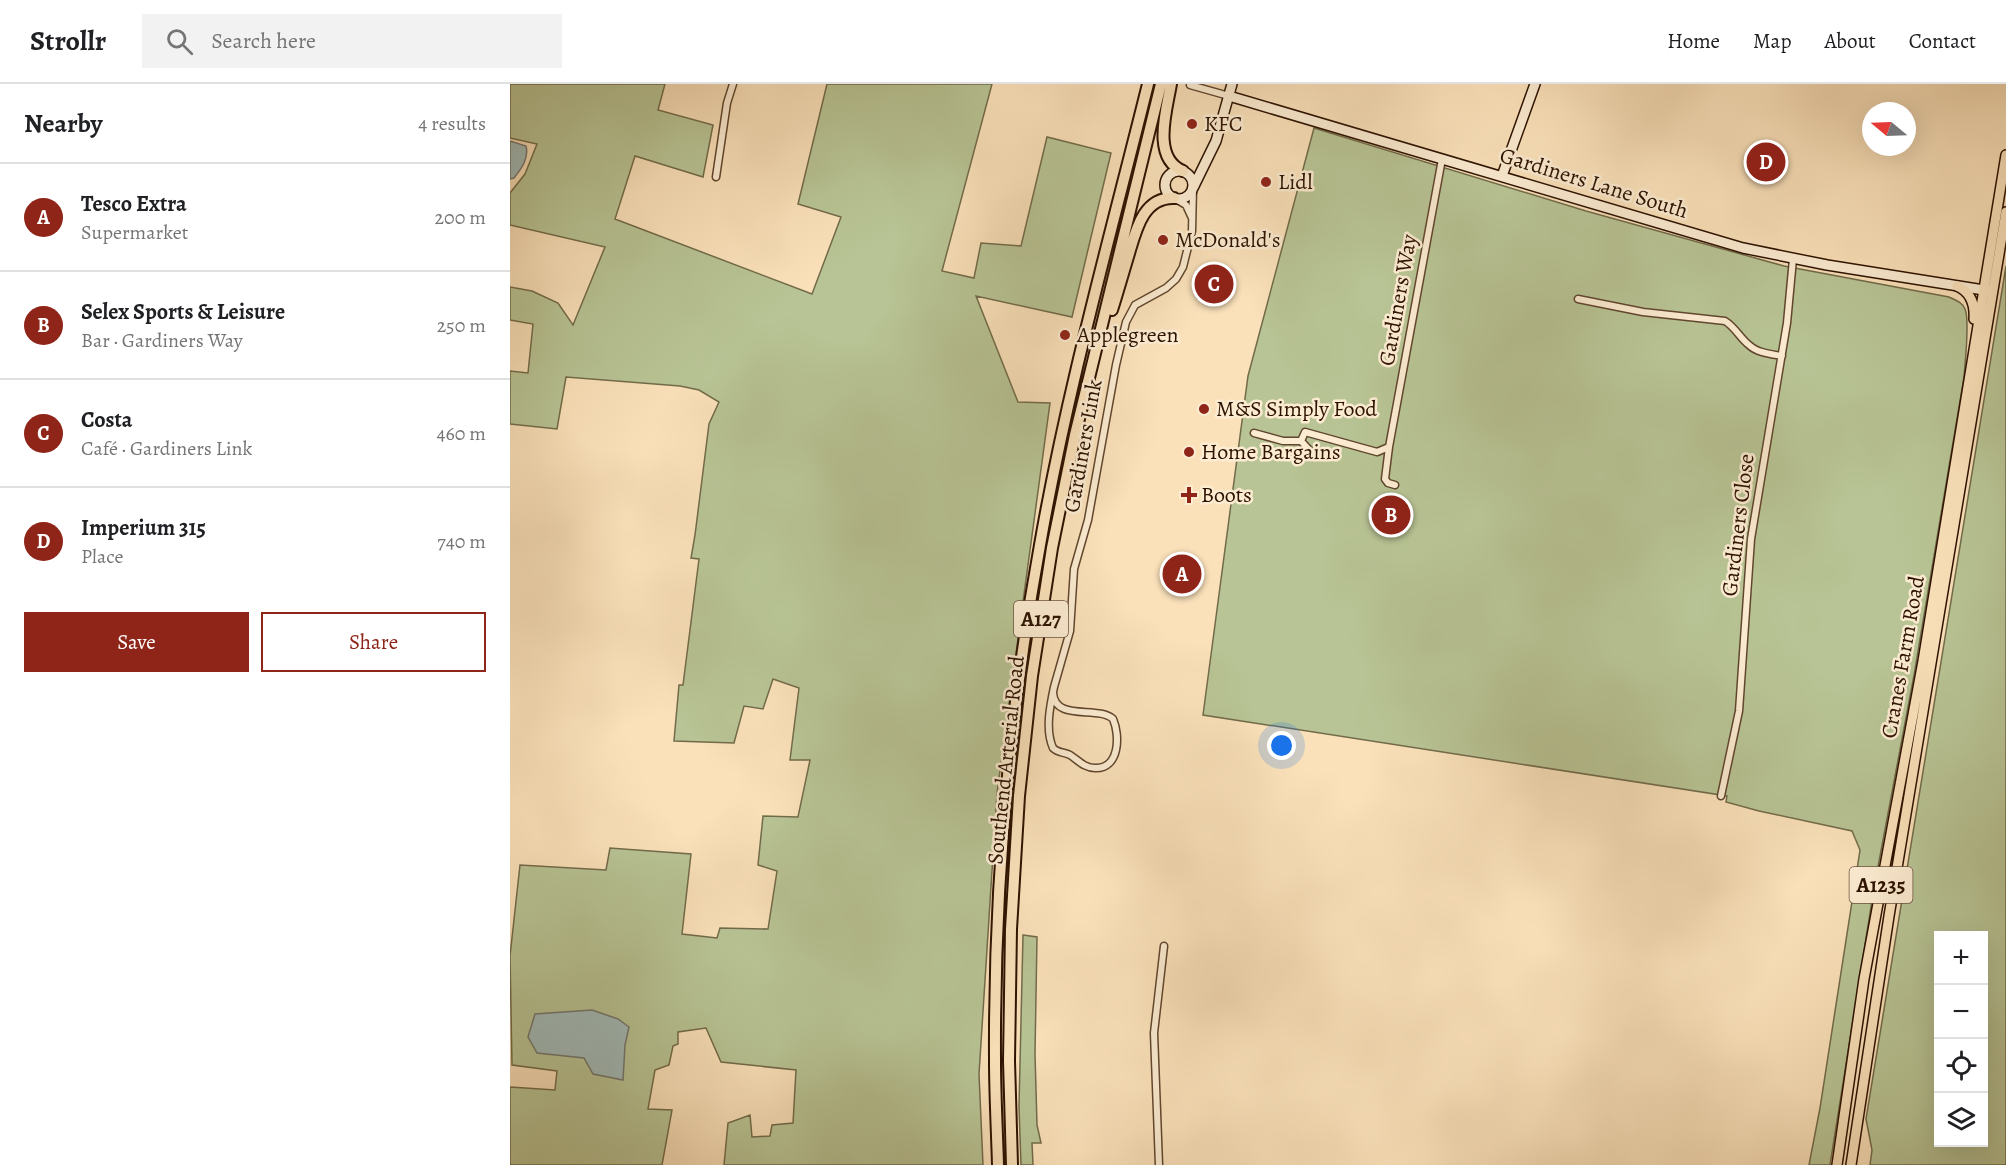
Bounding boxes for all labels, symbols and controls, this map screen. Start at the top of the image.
search box [142,14,562,68]
text: Strollr [30,22,106,60]
icon: search [163,25,196,58]
text: Search here [211,26,316,56]
text: Home [1667,27,1720,55]
text: Map [1753,27,1791,55]
text: About [1824,27,1876,55]
text: Contact [1909,27,1976,55]
north arrow [1862,102,1916,156]
text: Nearby [24,106,103,141]
place label: KFC [1204,109,1243,139]
text: 4 results [418,110,486,137]
marker: KFC [1185,117,1199,131]
street label: Gardiners Lane South [1496,140,1692,226]
pin: D [1746,140,1786,184]
place label: Lidl [1278,167,1313,197]
marker: Lidl [1259,175,1273,189]
text: Tesco Extra [81,189,187,219]
text: A [37,204,50,231]
text: 200 m [435,204,486,231]
text: Supermarket [81,219,188,246]
place label: McDonald's [1175,225,1281,255]
street label: Gardiners Way [1372,232,1424,368]
marker: McDonald's [1156,233,1170,247]
pin: C [1194,262,1234,306]
text: Selex Sports & Leisure [81,297,285,327]
text: B [37,312,50,339]
text: 250 m [437,312,486,339]
place label: Applegreen [1076,320,1179,350]
text: Bar · Gardiners Way [81,327,243,354]
marker: Applegreen [1058,328,1072,342]
street label: Gardiners Link [1057,377,1109,515]
place label: M&S Simply Food [1216,394,1377,424]
marker: M&S Simply Food [1197,402,1211,416]
text: Costa [81,405,132,435]
text: C [37,420,50,447]
text: 460 m [436,420,486,447]
text: Café · Gardiners Link [81,435,252,462]
place label: Home Bargains [1201,437,1341,467]
marker: Home Bargains [1182,445,1196,459]
street label: Gardiners Close [1714,452,1762,598]
place label: Boots [1201,480,1252,510]
marker: Boots [1182,488,1196,502]
pin: B [1372,492,1410,538]
text: Imperium 315 [81,513,206,543]
text: D [37,528,50,555]
text: 740 m [437,528,486,555]
text: Place [81,543,123,570]
pin: A [1162,552,1202,596]
street label: Cranes Farm Road [1874,573,1932,741]
road number: A127 [1014,601,1068,637]
button: Save [24,612,249,672]
button: Share [261,612,486,672]
street label: Southend Arterial Road [980,654,1032,866]
your location [1267,731,1296,760]
road number: A1235 [1850,867,1912,903]
map controls [1934,931,1988,1147]
button: + [1934,931,1988,985]
button: − [1934,985,1988,1039]
button: locate [1934,1039,1988,1093]
button: layers [1934,1093,1988,1147]

